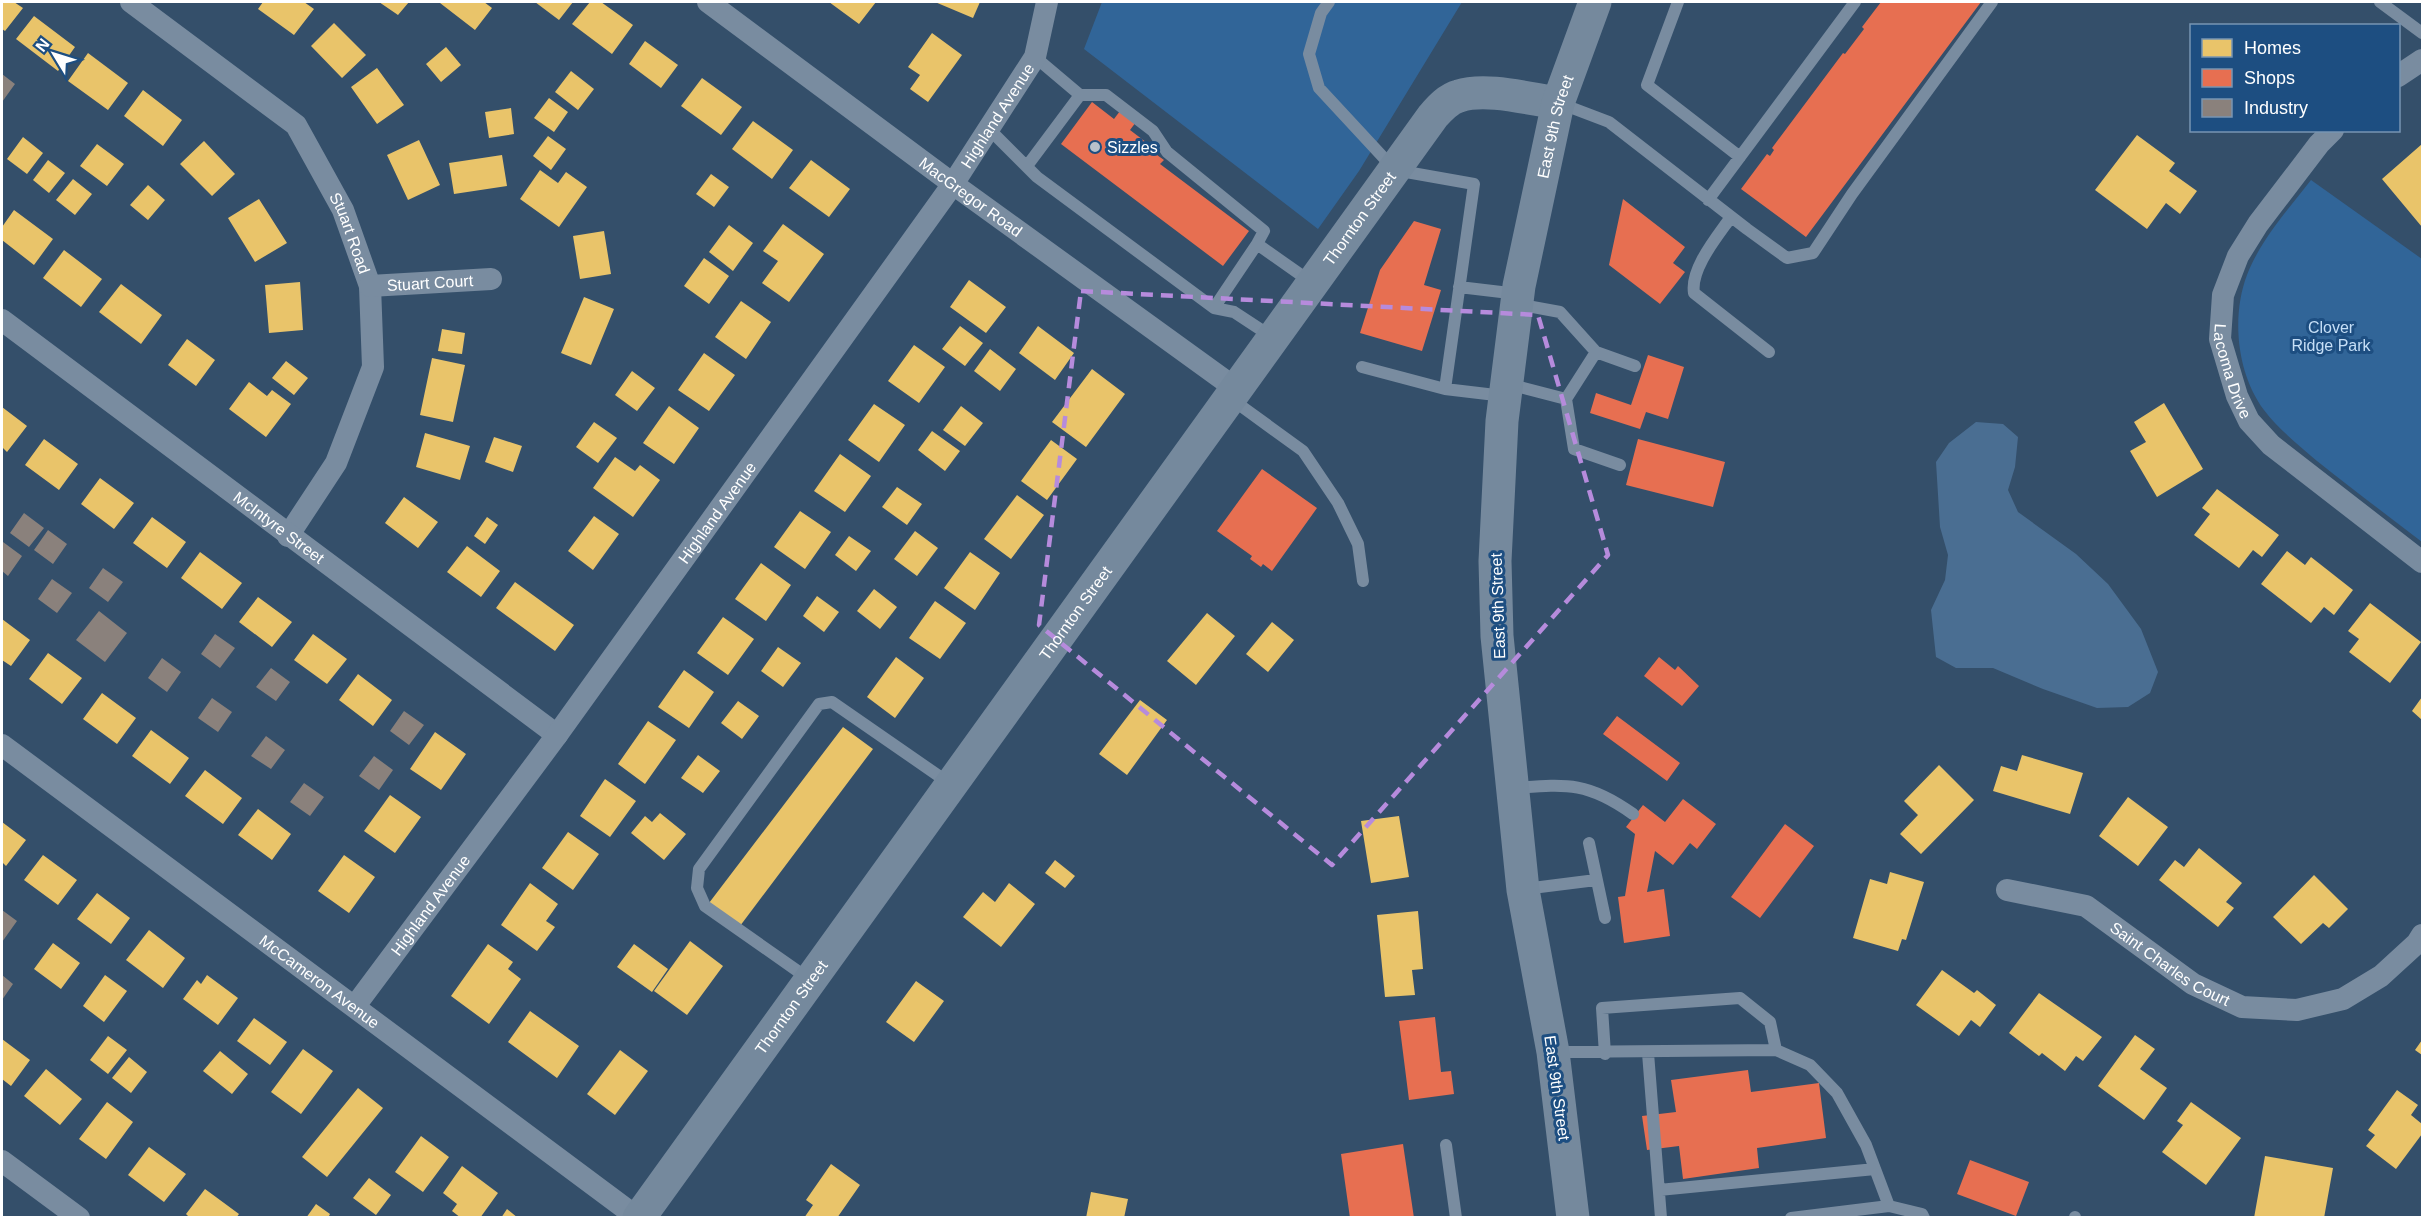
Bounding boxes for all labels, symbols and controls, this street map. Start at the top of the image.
north arrow [24,24,84,84]
legend [2190,24,2400,132]
text: N [32,35,53,55]
text: Homes [2244,38,2301,58]
street label: Highland Avenue [957,60,1037,171]
text: Shops [2244,68,2295,88]
street label: East 9th Street [1534,72,1576,180]
text: Industry [2244,98,2308,118]
place label: Sizzles [1107,139,1158,156]
marker: Sizzles [1088,140,1102,154]
street label: MacGregor Road [916,154,1025,240]
street label: Thornton Street [1320,168,1399,269]
street label: Stuart Road [327,190,373,276]
street label: Stuart Court [386,272,474,294]
park label: Clover Ridge Park [2291,319,2372,354]
street label: Lacoma Drive [2211,323,2255,421]
street label: Highland Avenue [675,458,759,567]
street label: McIntyre Street [231,488,328,567]
street label: East 9th Street [1488,552,1508,659]
street label: Thornton Street [1036,562,1115,663]
street label: Highland Avenue [387,851,473,958]
street label: Saint Charles Court [2107,918,2233,1009]
street label: McCameron Avenue [257,931,383,1031]
street label: Thornton Street [752,957,831,1057]
street label: East 9th Street [1541,1034,1573,1142]

